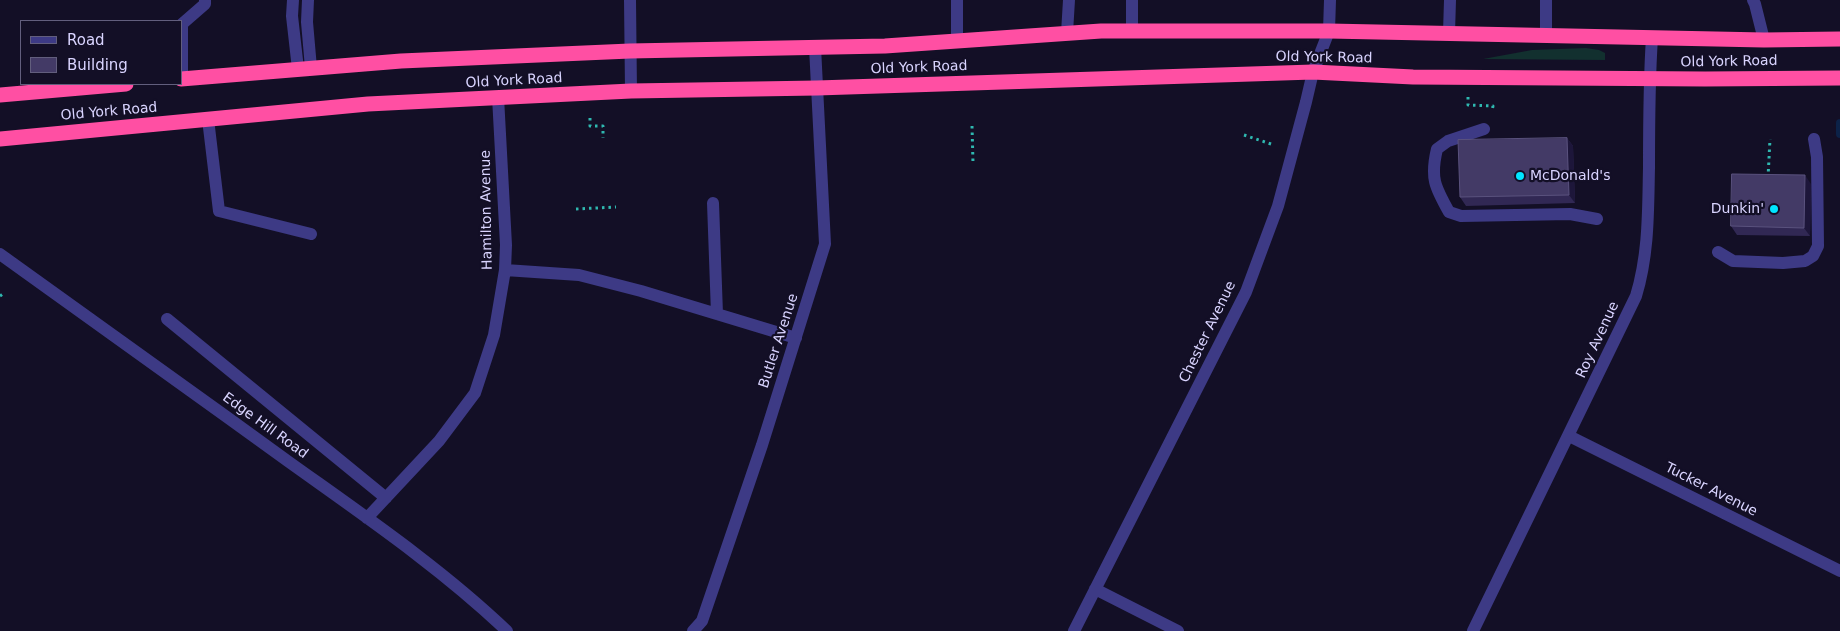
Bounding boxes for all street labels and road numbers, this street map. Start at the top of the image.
street label: Old York Road [1275,49,1373,67]
street label: Old York Road [1680,53,1778,71]
street label: Old York Road [870,58,968,78]
street label: Old York Road [465,70,563,92]
street label: Old York Road [60,99,158,125]
street label: Hamilton Avenue [478,150,496,270]
street label: Chester Avenue [1176,278,1240,386]
street label: Butler Avenue [756,291,802,391]
street label: Roy Avenue [1573,299,1623,381]
street label: Edge Hill Road [219,389,311,463]
street label: Tucker Avenue [1662,459,1760,521]

